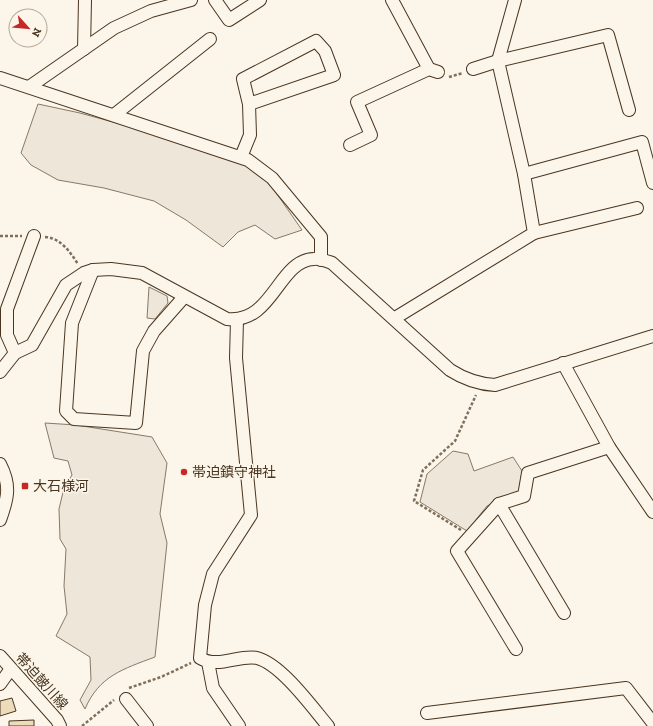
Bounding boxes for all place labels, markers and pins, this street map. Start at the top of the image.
place label: 帯迫鎮守神社 [192,464,276,481]
marker: 帯迫鎮守神社 [179,467,189,477]
place label: 大石様河 [33,478,89,495]
marker: 大石様河 [20,481,30,491]

